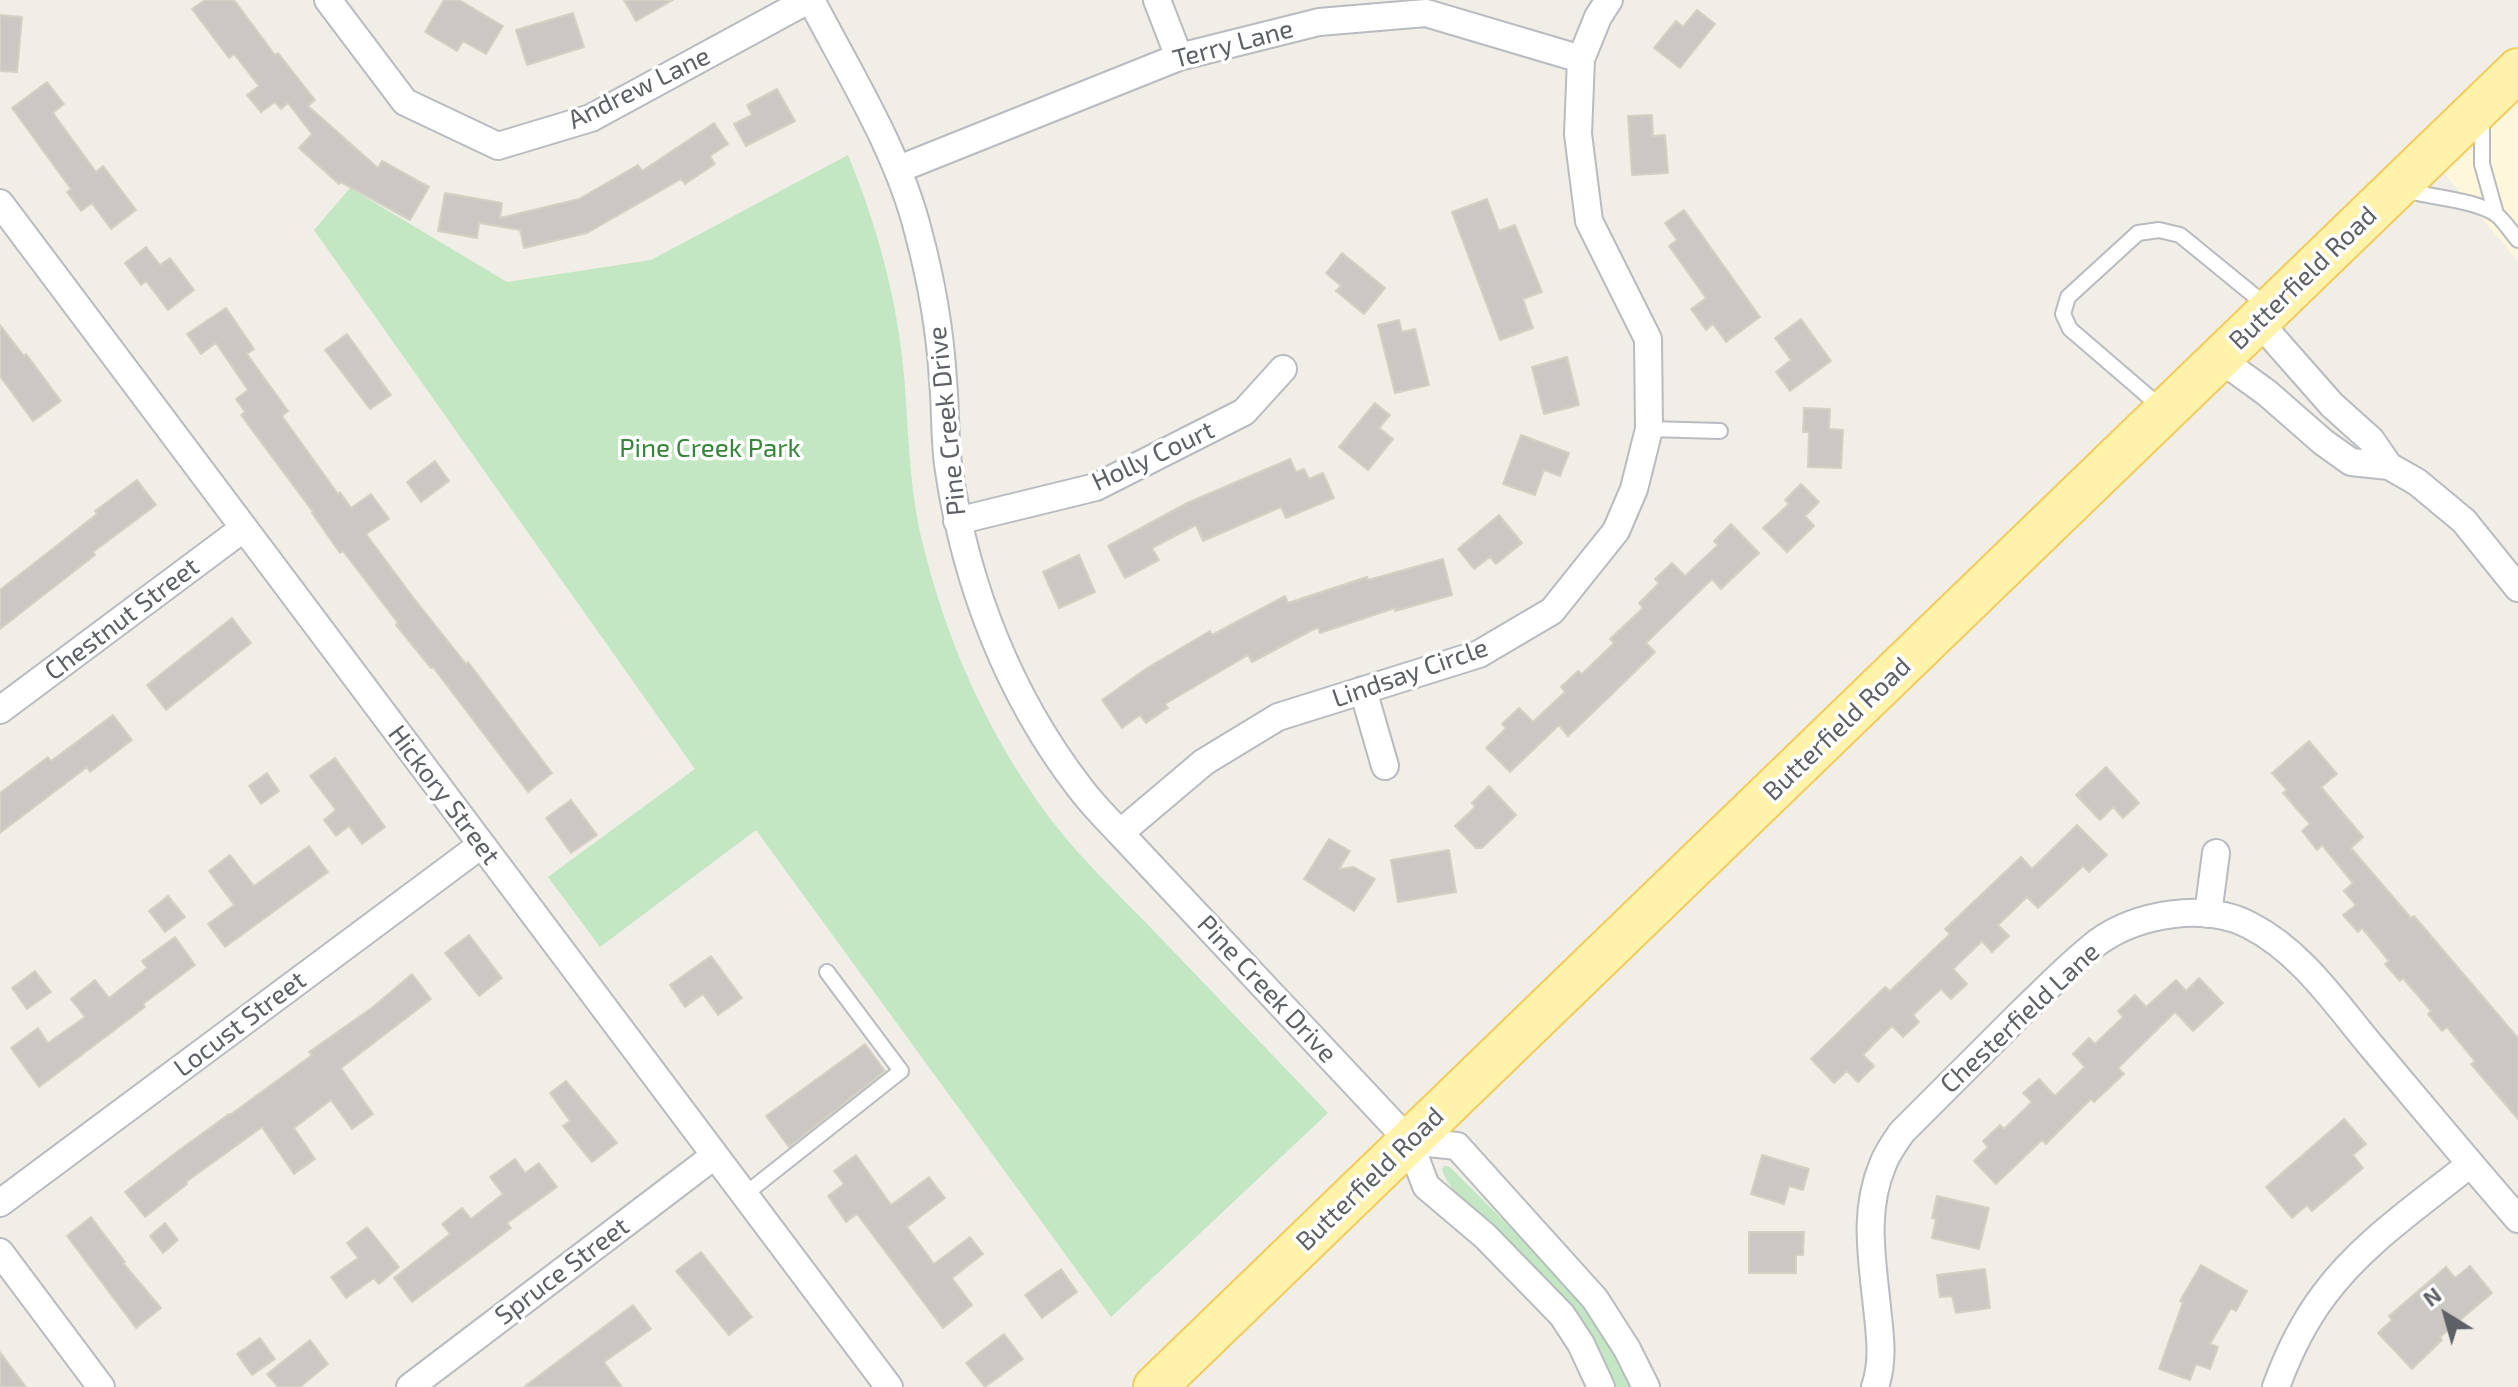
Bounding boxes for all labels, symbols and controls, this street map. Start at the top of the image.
street label: Terry Lane [1169,13,1297,75]
street label: Andrew Lane [563,40,715,136]
street label: Butterfield Road [2223,200,2383,356]
street label: Pine Creek Drive [922,325,972,517]
street label: Holly Court [1087,414,1219,498]
park label: Pine Creek Park [619,432,801,464]
street label: Chestnut Street [39,551,205,687]
street label: Lindsay Circle [1328,632,1492,714]
street label: Butterfield Road [1757,651,1917,807]
street label: Hickory Street [381,719,507,871]
street label: Pine Creek Drive [1191,909,1343,1069]
street label: Chesterfield Lane [1934,936,2106,1100]
street label: Locust Street [168,964,312,1084]
street label: Butterfield Road [1290,1101,1450,1257]
street label: Spruce Street [489,1211,635,1331]
north arrow [2406,1275,2486,1355]
text: N [2417,1281,2446,1311]

